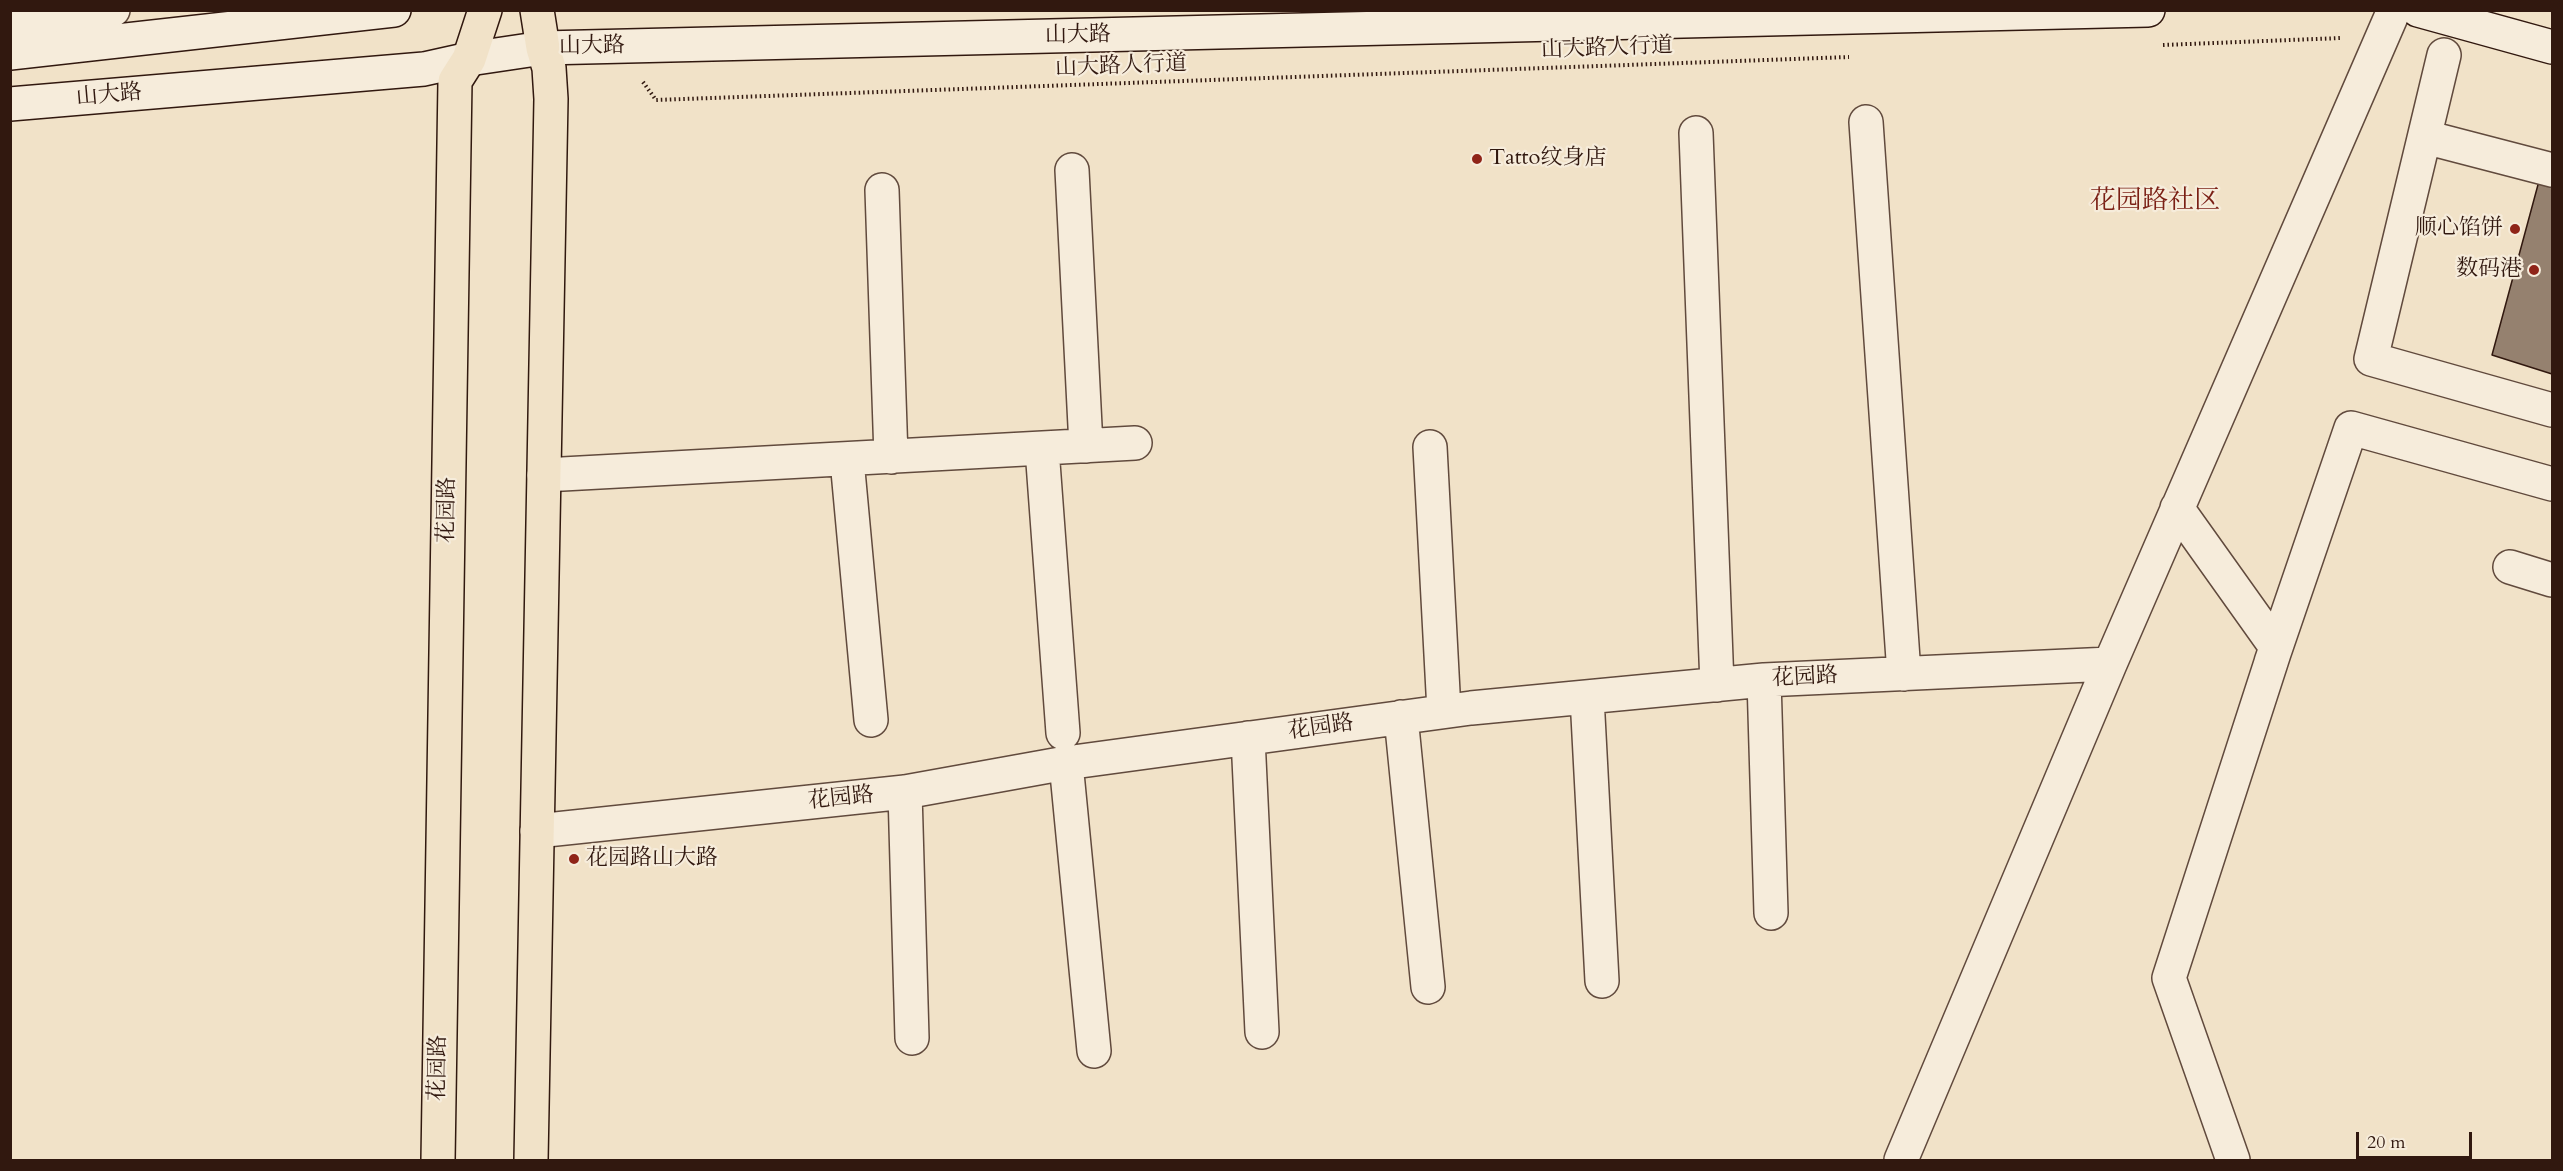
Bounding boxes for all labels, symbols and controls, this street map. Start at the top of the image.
street label: 山大路 [1045,22,1111,50]
street label: 山大路 [559,33,625,61]
street label: 山大路人行道 [1541,34,1673,64]
street label: 山大路人行道 [1055,52,1187,82]
street label: 山大路 [75,80,143,112]
place label: Tatto纹身店 [1489,146,1606,172]
marker: Tatto纹身店 [1470,152,1484,166]
district label: 花园路社区 [2090,186,2220,218]
place label: 顺心馅饼 [2415,216,2503,242]
marker: 顺心馅饼 [2508,222,2522,236]
place label: 数码港 [2456,257,2522,283]
marker: 数码港 [2527,263,2541,277]
street label: 花园路 [434,477,462,543]
street label: 花园路 [1771,663,1839,693]
street label: 花园路 [1286,710,1356,746]
street label: 花园路 [807,782,875,816]
place label: 花园路山大路 [586,846,718,872]
marker: 花园路山大路 [567,852,581,866]
street label: 花园路 [425,1035,453,1101]
scale bar [2359,1120,2474,1158]
text: 20 m [2367,1130,2406,1155]

